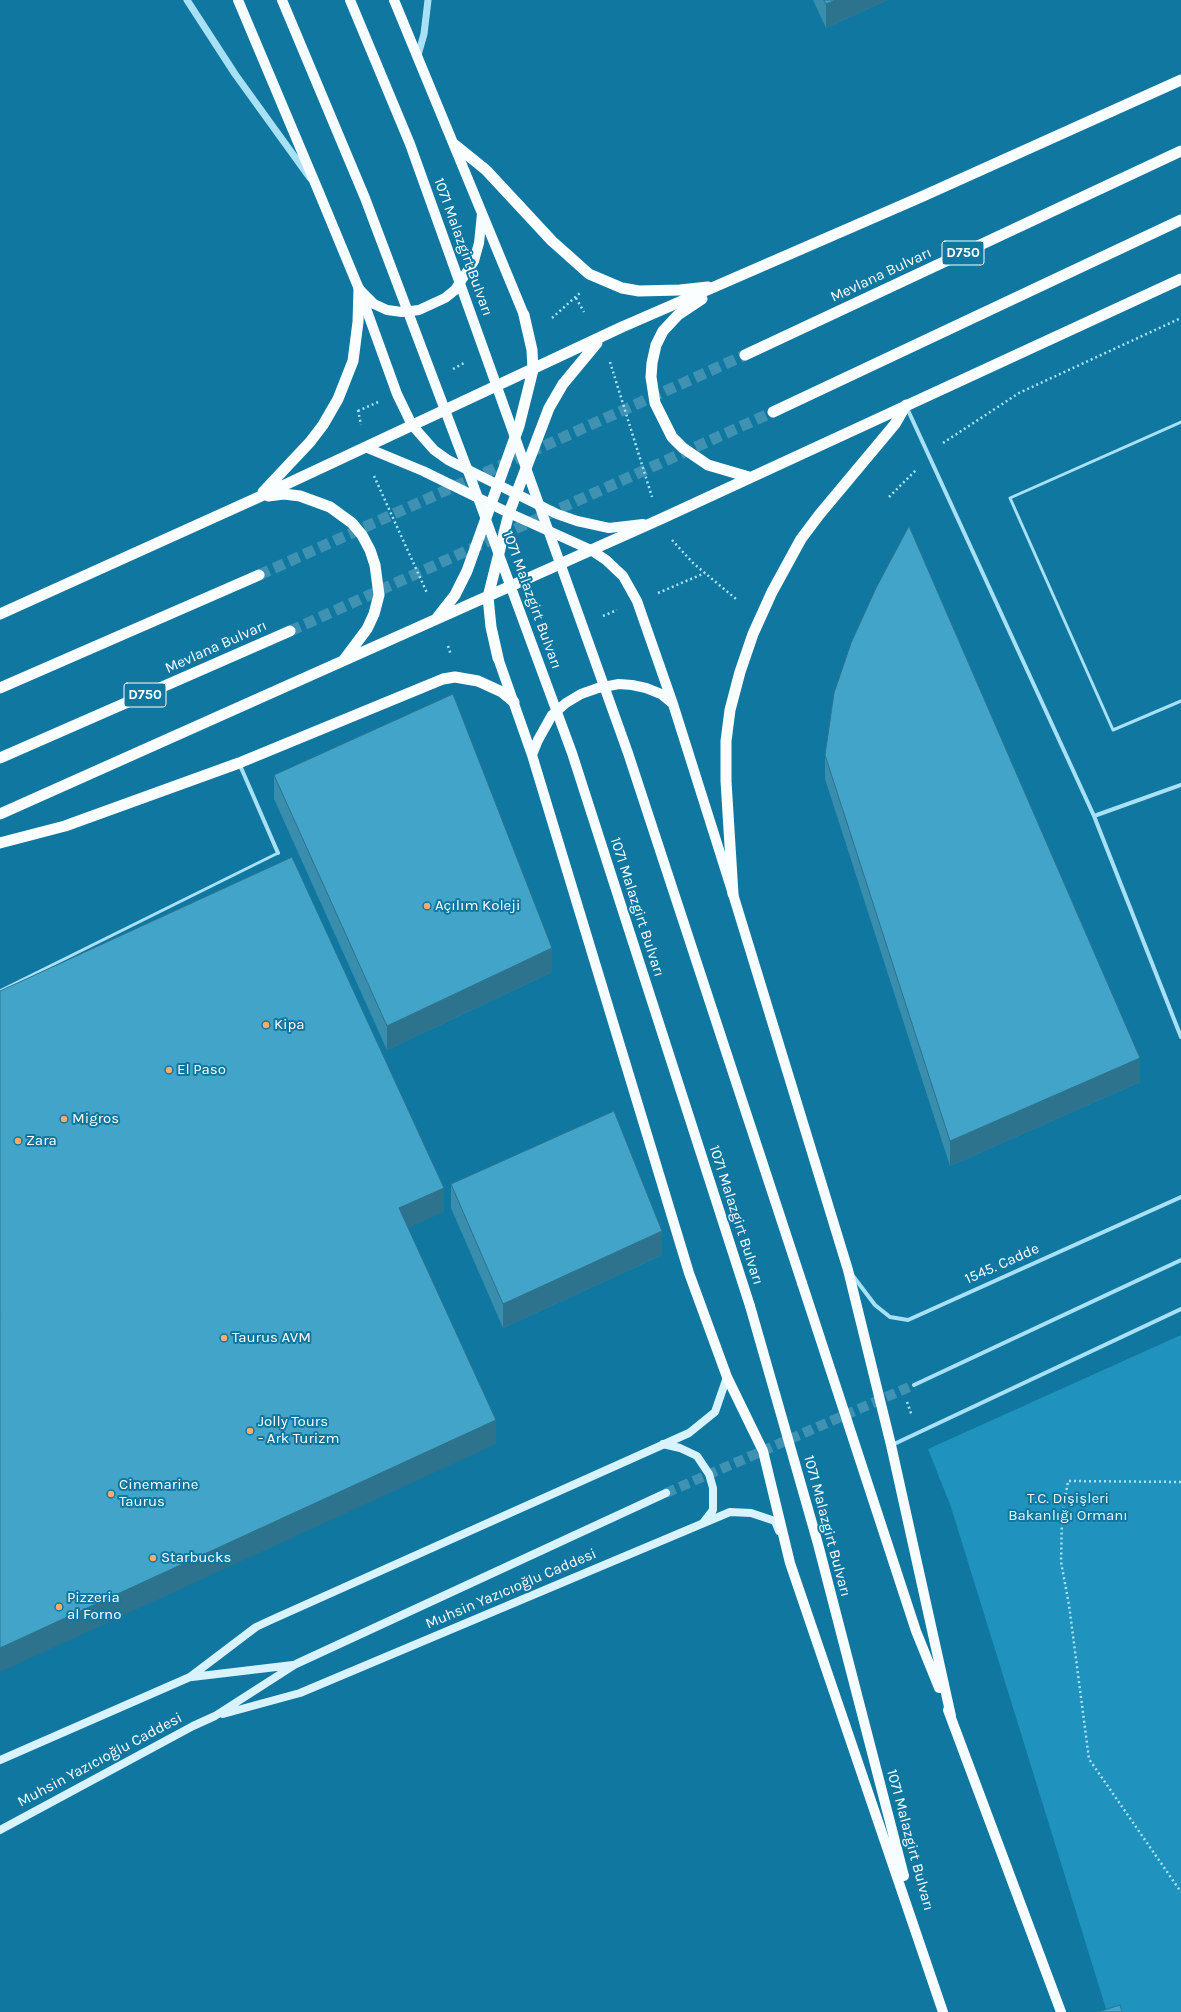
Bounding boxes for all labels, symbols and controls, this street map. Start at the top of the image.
street label: 1071 Malazgirt Bulvarı [430,175,496,319]
road number: D750 [942,241,984,265]
street label: Mevlana Bulvarı [828,244,934,306]
street label: 1071 Malazgirt Bulvarı [499,528,565,672]
street label: Mevlana Bulvarı [162,616,270,678]
road number: D750 [124,683,166,707]
street label: 1071 Malazgirt Bulvarı [606,835,668,979]
place label: Açılım Koleji [435,897,520,915]
marker: Açılım Koleji [422,901,432,911]
place label: Kipa [274,1016,305,1034]
marker: Kipa [261,1020,271,1030]
place label: El Paso [177,1061,226,1079]
marker: El Paso [164,1065,174,1075]
place label: Migros [72,1110,119,1128]
marker: Migros [59,1114,69,1124]
place label: Zara [26,1132,57,1150]
marker: Zara [13,1136,23,1146]
street label: 1071 Malazgirt Bulvarı [705,1143,767,1287]
street label: 1545. Cadde [962,1240,1042,1288]
place label: Taurus AVM [232,1329,311,1347]
marker: Taurus AVM [219,1333,229,1343]
place label: Jolly Tours - Ark Turizm [258,1413,339,1448]
marker: Jolly Tours - Ark Turizm [245,1426,255,1436]
street label: 1071 Malazgirt Bulvarı [799,1453,855,1599]
place label: Cinemarine Taurus [119,1476,198,1511]
marker: Cinemarine Taurus [106,1489,116,1499]
park label: T.C. Dışişleri Bakanlığı Ormanı [1008,1490,1128,1525]
street label: Muhsin Yazıcıoğlu Caddesi [423,1545,599,1633]
place label: Starbucks [161,1549,231,1567]
marker: Starbucks [148,1553,158,1563]
place label: Pizzeria al Forno [67,1589,121,1624]
marker: Pizzeria al Forno [54,1602,64,1612]
street label: Muhsin Yazıcıoğlu Caddesi [15,1709,185,1811]
street label: 1071 Malazgirt Bulvarı [882,1767,938,1913]

